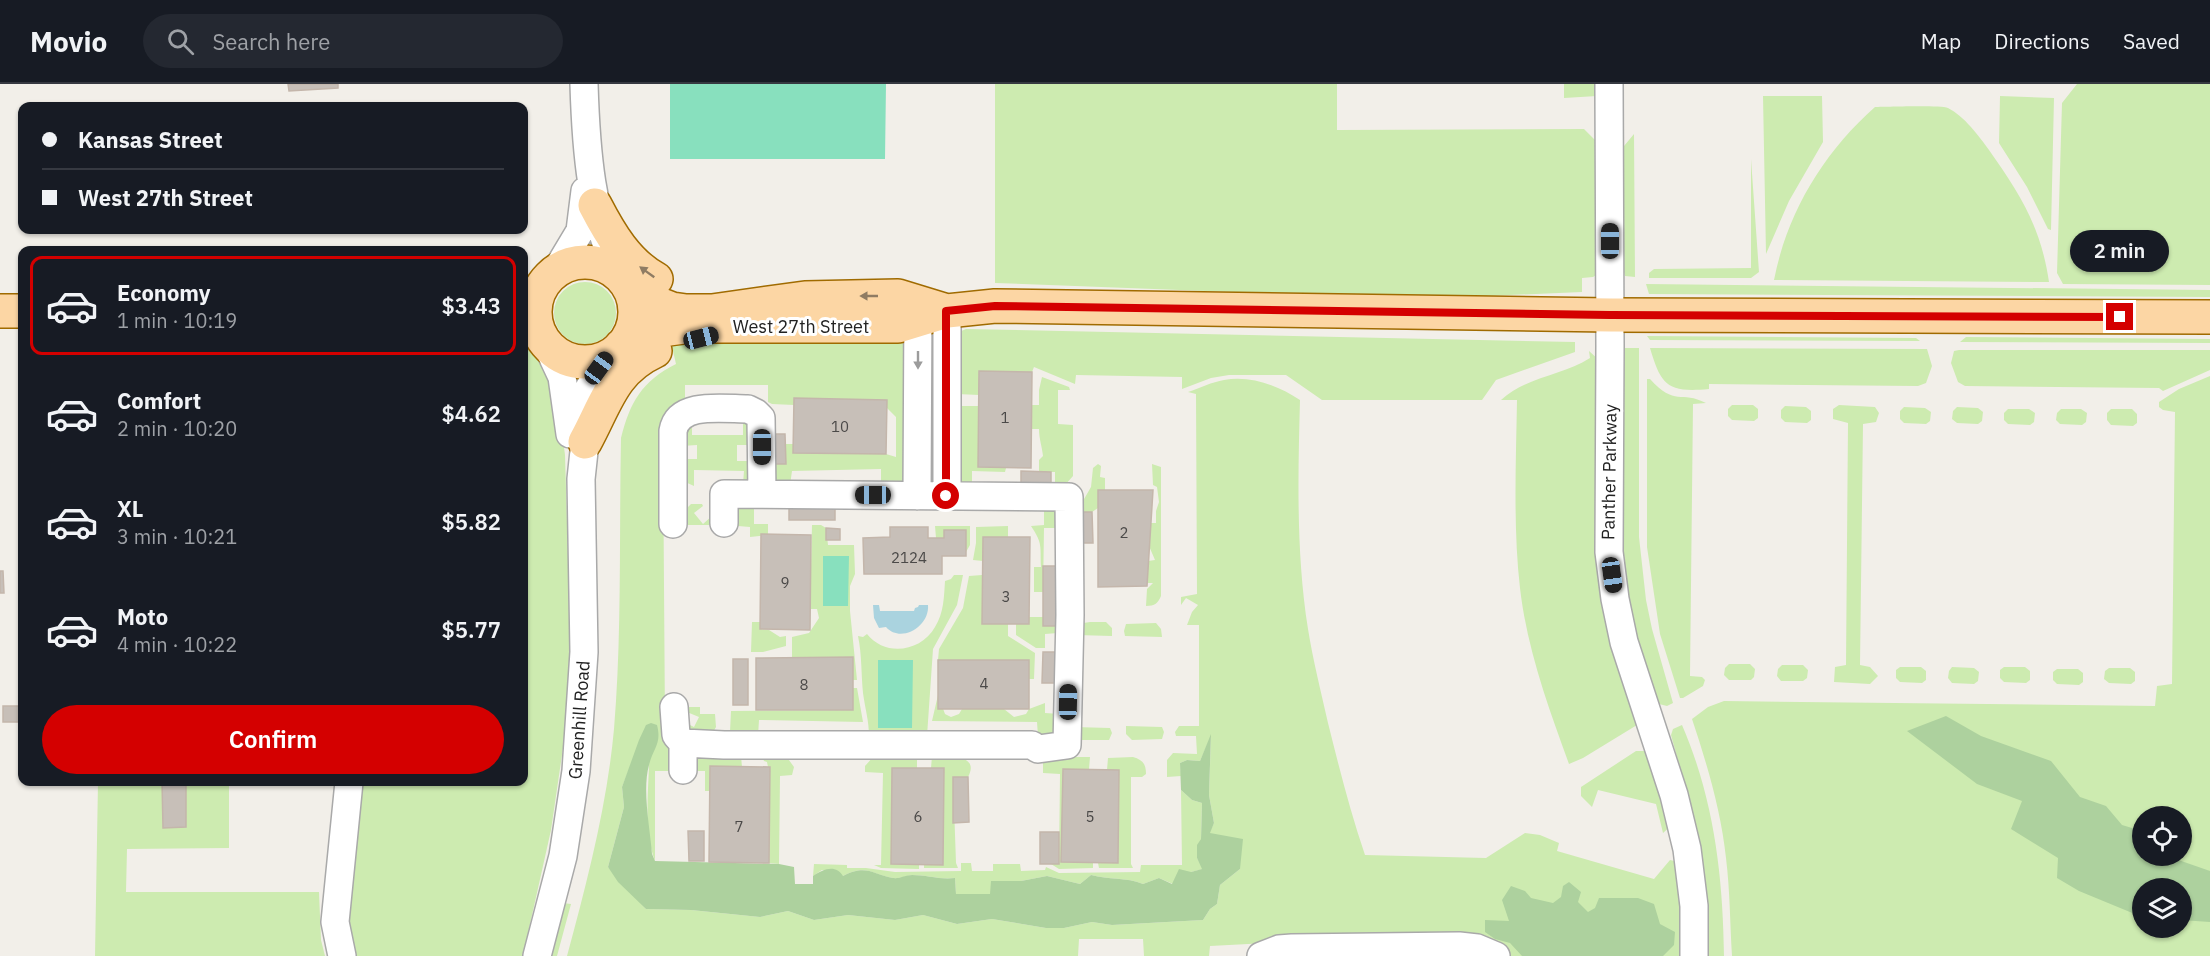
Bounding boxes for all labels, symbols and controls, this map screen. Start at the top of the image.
search box [143,14,563,68]
text: Movio [30,23,107,60]
icon: search [164,25,197,58]
text: Search here [212,27,330,56]
text: Map [1921,27,1961,55]
text: Directions [1994,27,2090,55]
text: Saved [2123,27,2180,55]
text: Kansas Street [78,125,223,154]
text: West 27th Street [78,183,253,212]
car [1601,223,1619,259]
callout: 2 min [2070,230,2170,272]
text: 2 min [2094,237,2145,264]
one-way arrow [639,266,655,278]
text: Economy [117,278,211,307]
icon: car [45,279,99,333]
text: $3.43 [442,291,501,320]
one-way arrow [860,291,879,301]
route end [2106,303,2133,330]
text: 1 min · 10:19 [117,307,237,334]
street label: West 27th Street [733,315,869,338]
car [681,325,721,351]
car [581,348,617,388]
one-way arrow [913,351,923,370]
text: Comfort [117,386,201,415]
icon: car [45,387,99,441]
text: $4.62 [442,399,501,428]
street label: Panther Parkway [1596,404,1622,540]
house number: 1 [1000,408,1010,427]
text: 2 min · 10:20 [117,415,237,442]
house number: 10 [831,417,849,436]
car [753,429,771,465]
route start [932,482,959,509]
car [855,486,891,504]
text: XL [117,494,143,523]
icon: car [45,495,99,549]
text: $5.82 [442,507,501,536]
text: 3 min · 10:21 [117,523,237,550]
house number: 2 [1119,523,1129,542]
house number: 2124 [891,548,927,567]
car [1601,556,1623,594]
house number: 9 [780,573,790,592]
house number: 3 [1001,587,1011,606]
text: Moto [117,602,168,631]
icon: car [45,603,99,657]
text: $5.77 [442,615,501,644]
text: 4 min · 10:22 [117,631,237,658]
street label: Greenhill Road [563,660,595,780]
house number: 4 [979,674,989,693]
house number: 8 [799,675,809,694]
car [1059,684,1077,720]
button: Confirm [42,705,504,774]
map controls [2132,806,2192,938]
button: locate [2132,806,2192,866]
house number: 6 [913,807,923,826]
house number: 5 [1085,807,1095,826]
house number: 7 [734,817,744,836]
button: layers [2132,878,2192,938]

